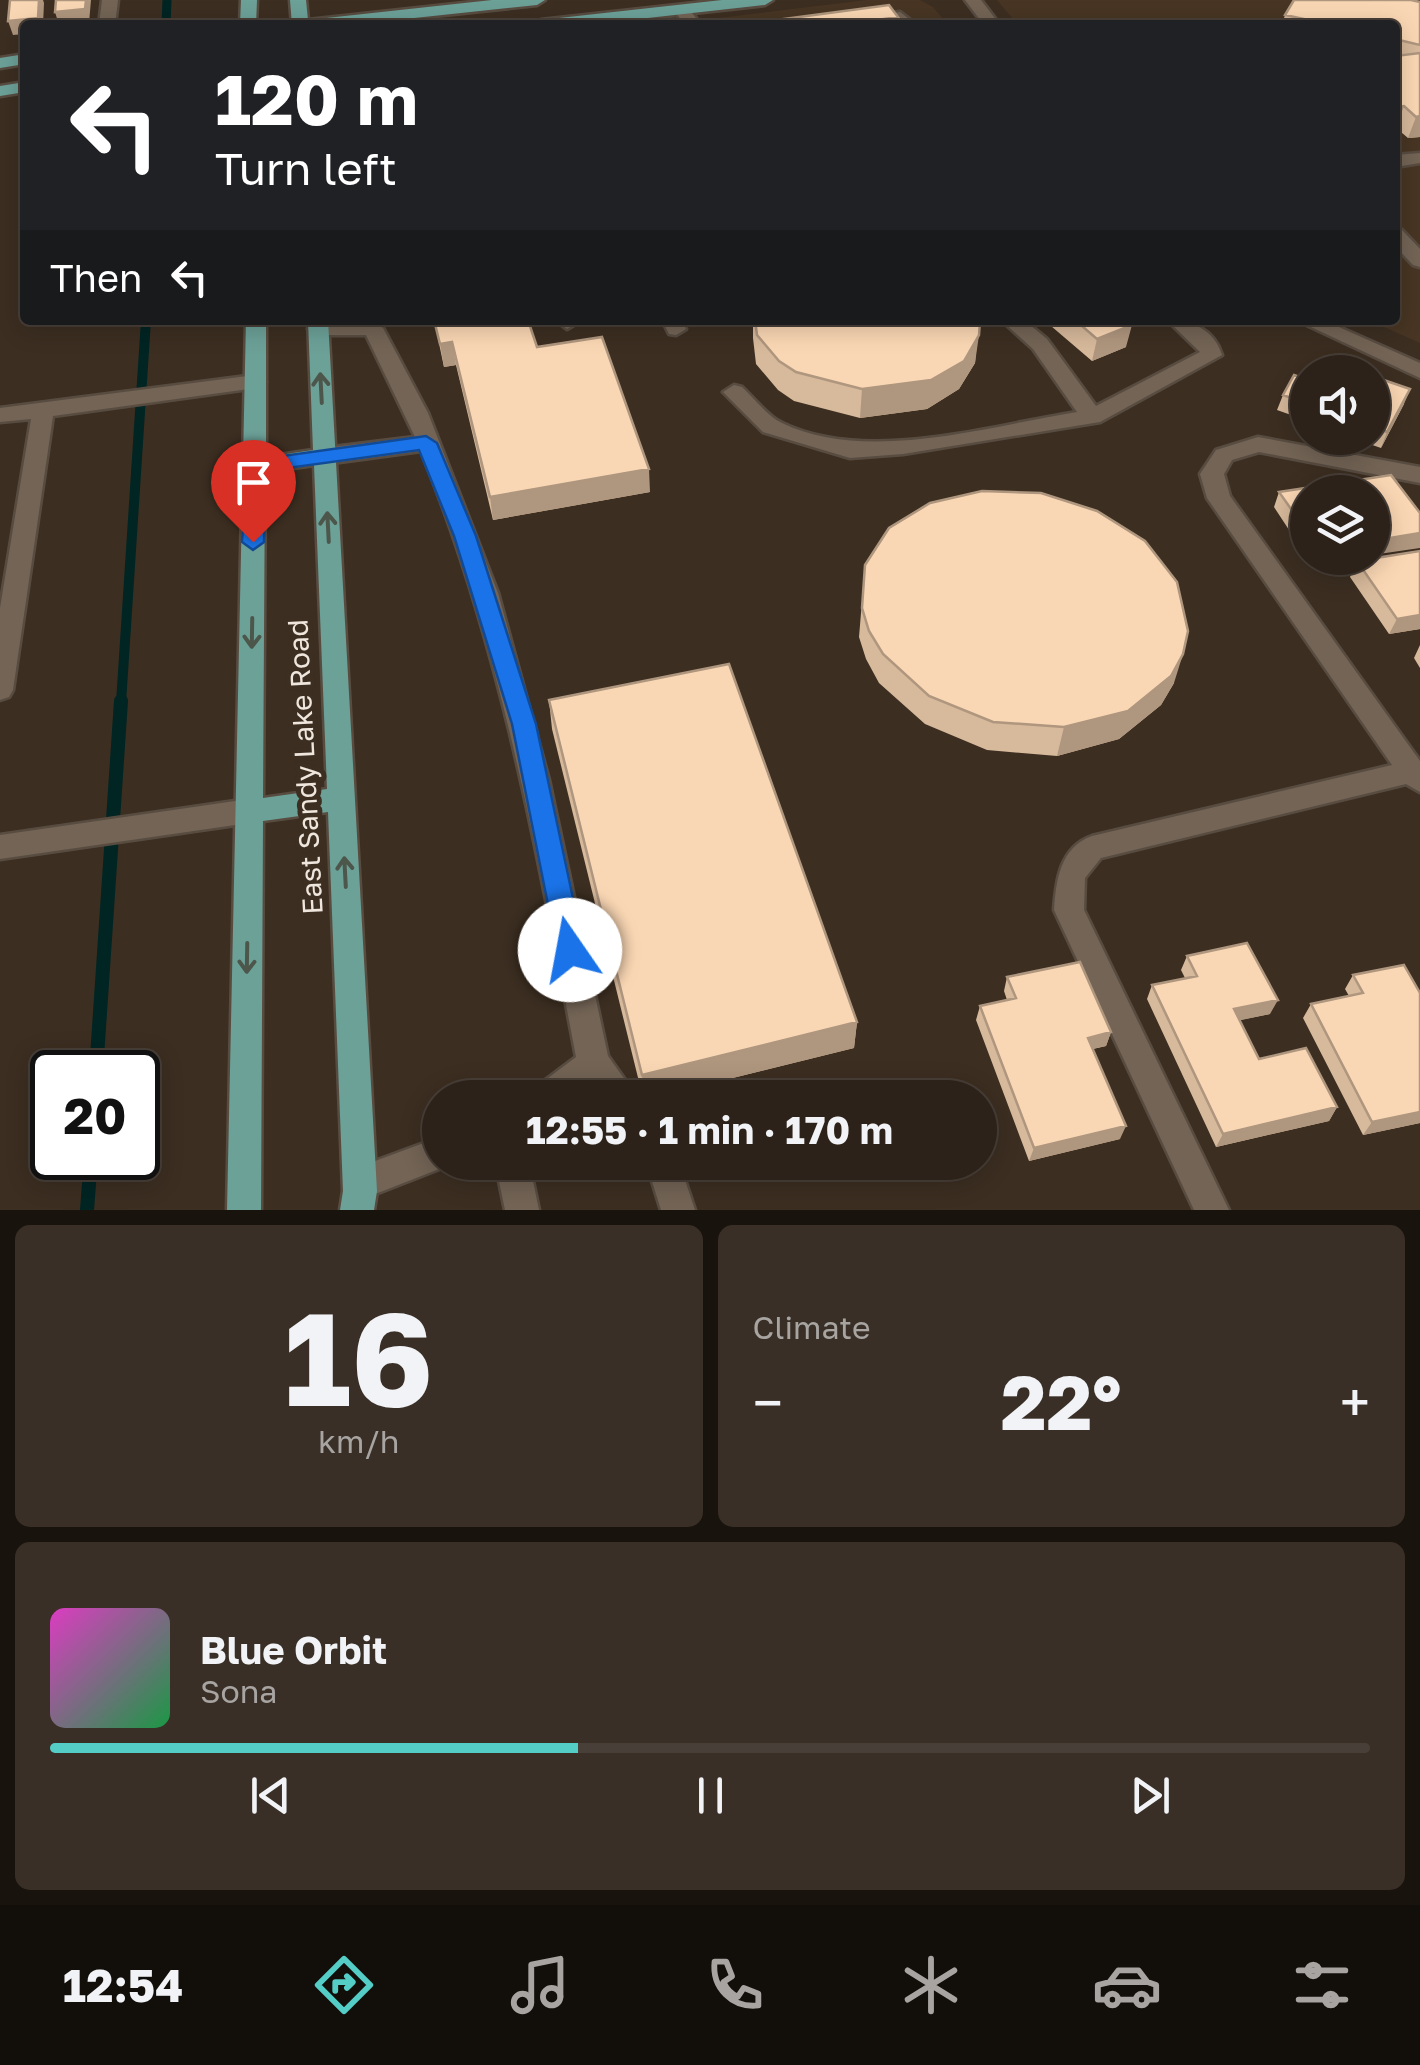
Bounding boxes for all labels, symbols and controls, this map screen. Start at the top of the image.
text: 120 m [215,56,418,140]
icon: left [50,60,180,190]
text: Turn left [215,141,397,195]
icon: left [162,250,217,305]
text: Then [50,255,142,300]
map controls [1290,355,1390,575]
button: sound [1290,355,1390,455]
one-way arrow [312,373,331,405]
pin [211,440,296,543]
icon: arrive [226,455,281,510]
button: layers [1290,475,1390,575]
one-way arrow [318,511,337,543]
one-way arrow [242,616,262,649]
street label: East Sandy Lake Road [280,619,329,916]
one-way arrow [335,856,354,888]
position arrow [518,898,622,1002]
one-way arrow [238,942,256,974]
speed limit sign: 20 [30,1050,160,1180]
text: 12:55 · 1 min · 170 m [526,1107,893,1152]
text: 16 [284,1279,434,1435]
text: Climate [753,1308,871,1346]
text: 22° [1001,1356,1122,1447]
text: − [753,1369,783,1435]
text: + [1340,1369,1370,1435]
text: km/h [318,1422,399,1460]
text: Blue Orbit [200,1627,387,1672]
text: Sona [200,1672,277,1710]
icon: previous [243,1768,298,1823]
icon: pause [683,1768,738,1823]
icon: next [1123,1768,1178,1823]
icon: directions [309,1950,379,2020]
icon: music [505,1950,575,2020]
icon: phone [700,1950,770,2020]
icon: climate [896,1950,966,2020]
icon: car [1092,1950,1162,2020]
icon: filters [1287,1950,1357,2020]
text: 12:54 [63,1958,183,2012]

